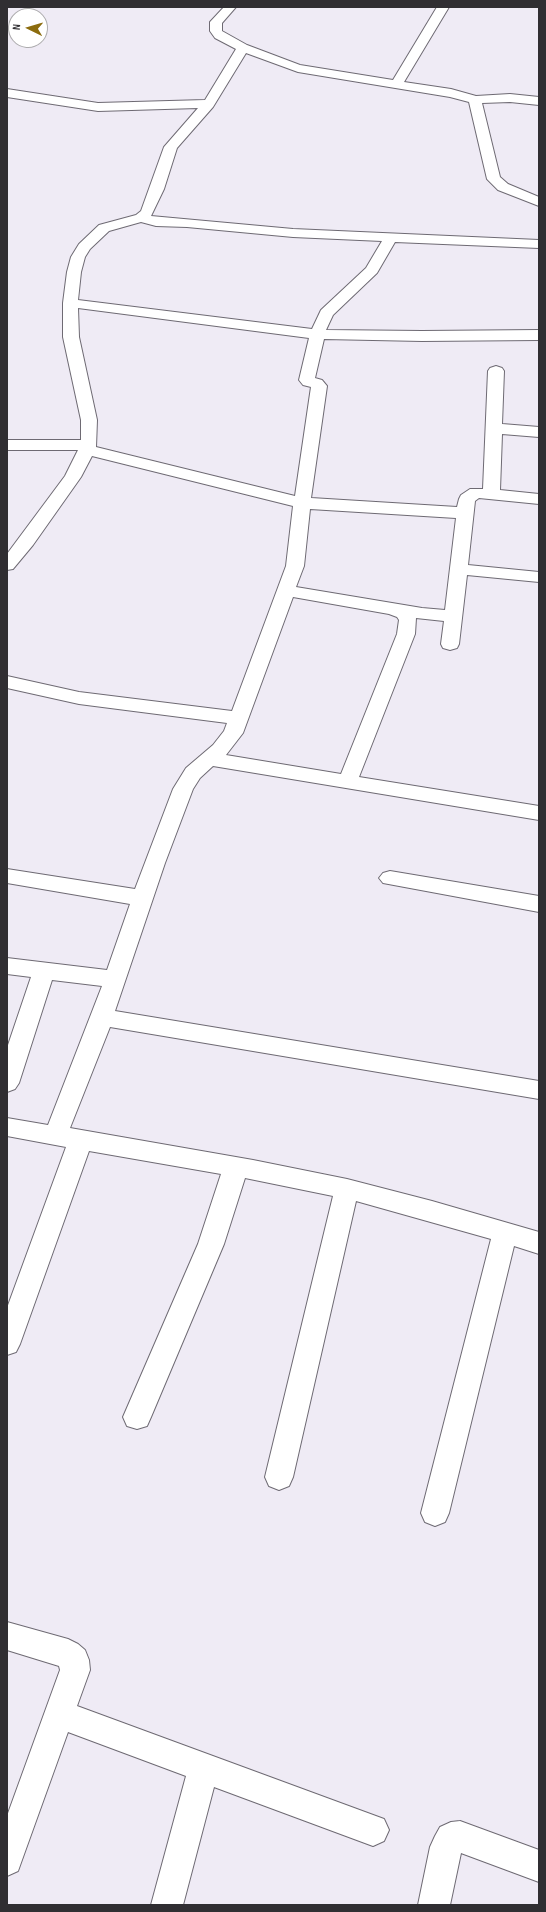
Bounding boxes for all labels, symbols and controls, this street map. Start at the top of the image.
north arrow [8,8,48,48]
text: N [10,24,23,30]

